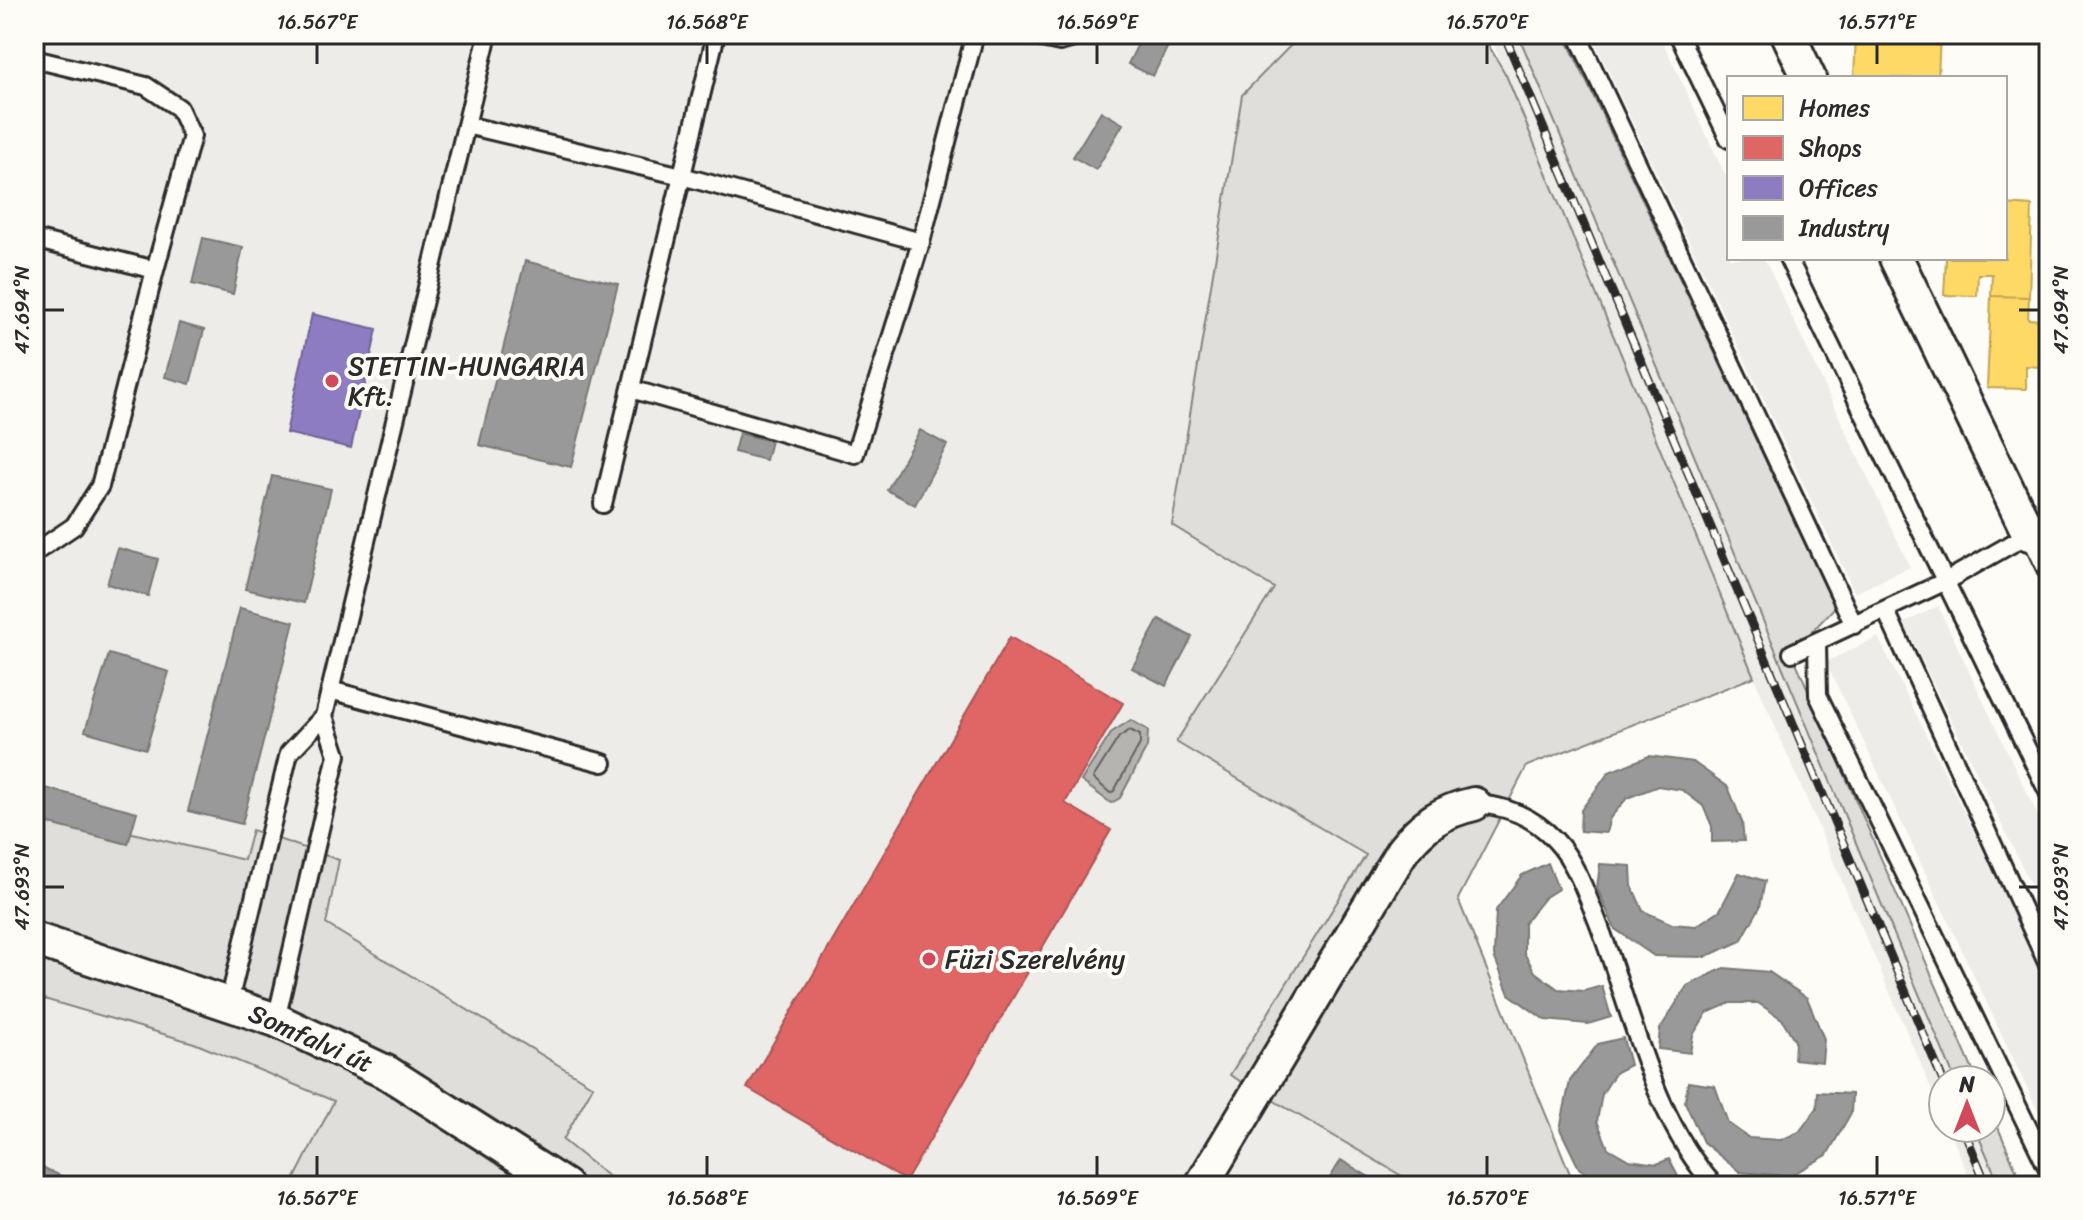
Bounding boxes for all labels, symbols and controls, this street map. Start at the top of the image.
text: 16.567°E [277,5,359,40]
text: 16.568°E [666,5,750,40]
text: 16.569°E [1056,5,1140,40]
text: 16.570°E [1446,5,1530,40]
text: 16.571°E [1838,5,1918,40]
legend [1727,76,2007,260]
text: Homes [1799,87,1870,129]
text: Shops [1799,127,1862,169]
text: Offices [1799,167,1878,209]
text: Industry [1798,207,1890,249]
text: 47.694°N [5,266,40,354]
text: 47.694°N [2044,266,2079,354]
place label: STETTIN-HUNGARIA Kft. [348,343,585,419]
marker: STETTIN-HUNGARIA Kft. [323,372,341,390]
text: 47.693°N [5,843,40,931]
text: 47.693°N [2044,843,2079,931]
place label: Füzi Szerelvény [945,936,1126,982]
marker: Füzi Szerelvény [920,950,938,968]
street label: Somfalvi út [241,990,381,1086]
north arrow [1927,1064,2007,1144]
text: N [1958,1065,1975,1104]
text: 16.567°E [277,1181,359,1216]
text: 16.568°E [666,1181,750,1216]
text: 16.569°E [1056,1181,1140,1216]
text: 16.570°E [1446,1181,1530,1216]
text: 16.571°E [1838,1181,1918,1216]

